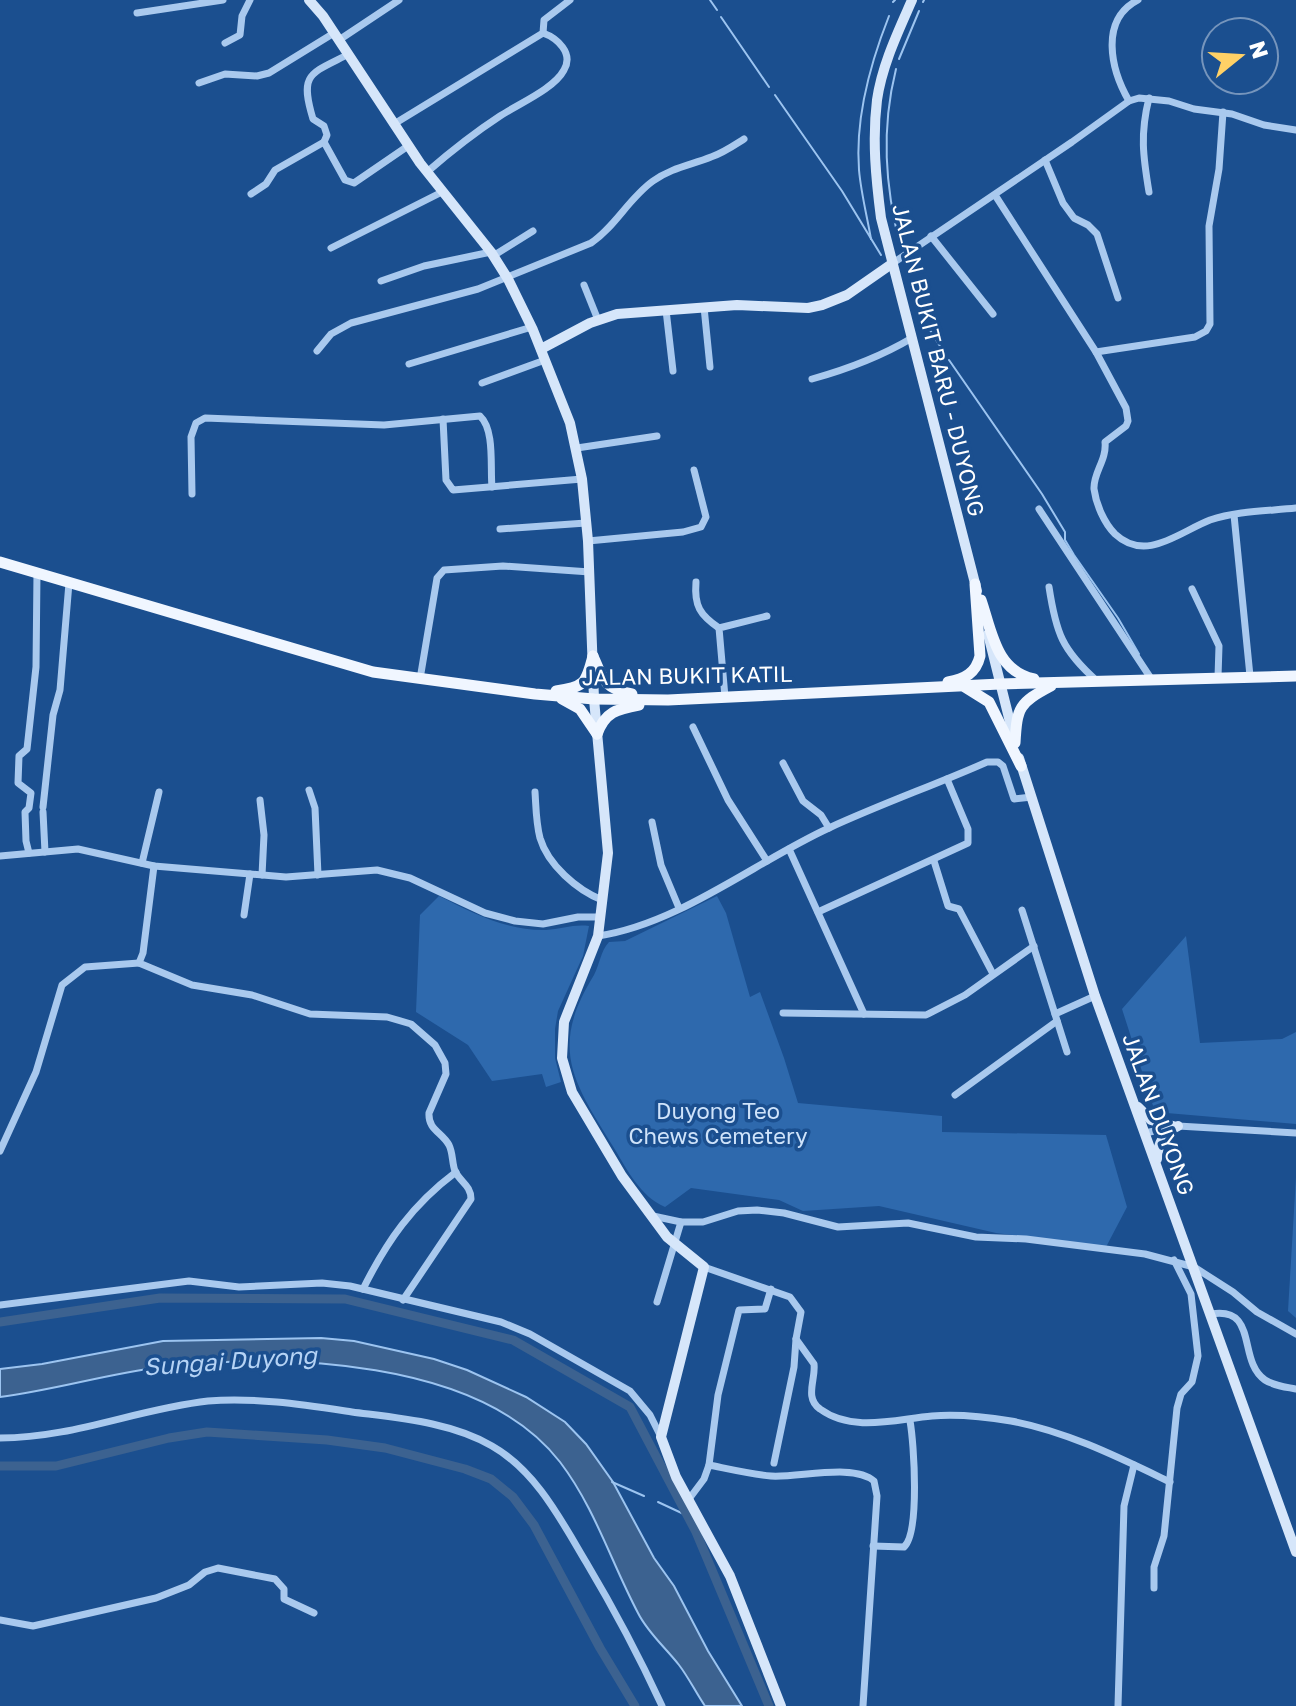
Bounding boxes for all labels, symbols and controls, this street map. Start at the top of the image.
north arrow [1200,16,1280,96]
text: N [1244,38,1275,62]
street label: JALAN BUKIT BARU - DUYONG [887,201,991,519]
street label: JALAN BUKIT KATIL [582,660,793,690]
street label: JALAN DUYONG [1117,1030,1201,1198]
park label: Duyong Teo Chews Cemetery [628,1097,808,1149]
water label: Sungai Duyong [142,1339,320,1382]

